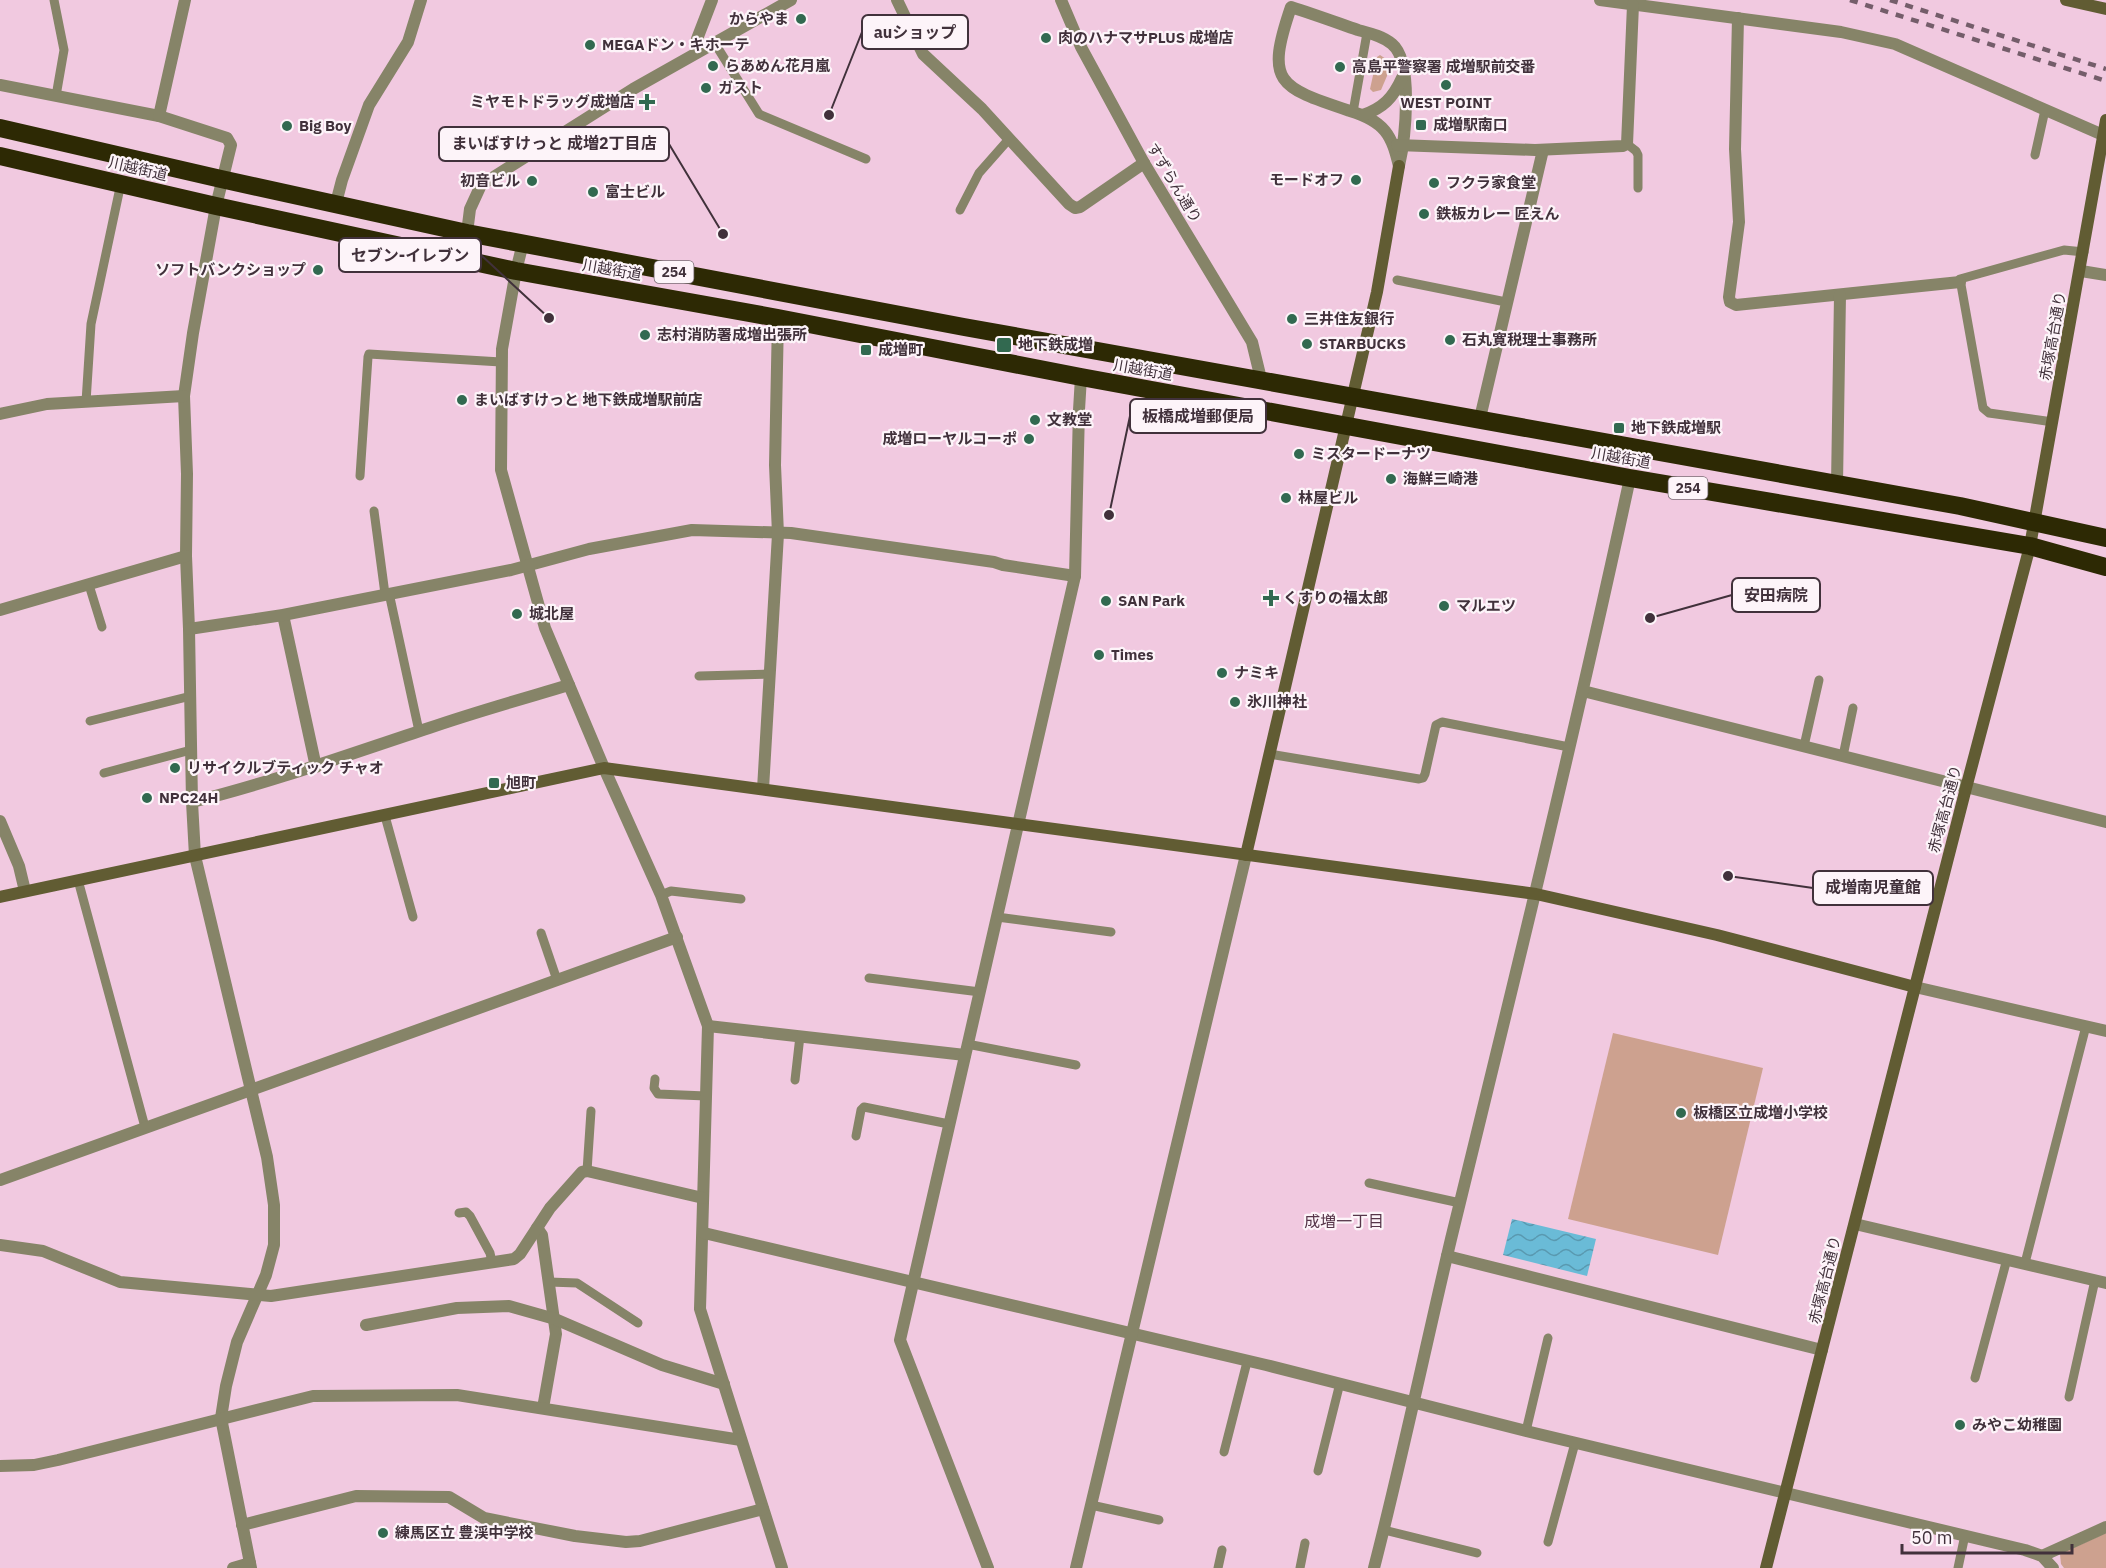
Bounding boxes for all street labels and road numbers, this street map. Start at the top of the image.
street label: すずらん通り [1143,139,1206,226]
street label: 川越街道 [107,153,169,185]
street label: 川越街道 [581,255,643,284]
road number: 254 [654,261,694,283]
street label: 赤塚高台通り [2035,290,2070,382]
street label: 川越街道 [1112,355,1174,384]
street label: 川越街道 [1590,443,1652,472]
road number: 254 [1668,477,1708,499]
street label: 赤塚高台通り [1924,763,1965,855]
street label: 赤塚高台通り [1804,1234,1845,1326]

